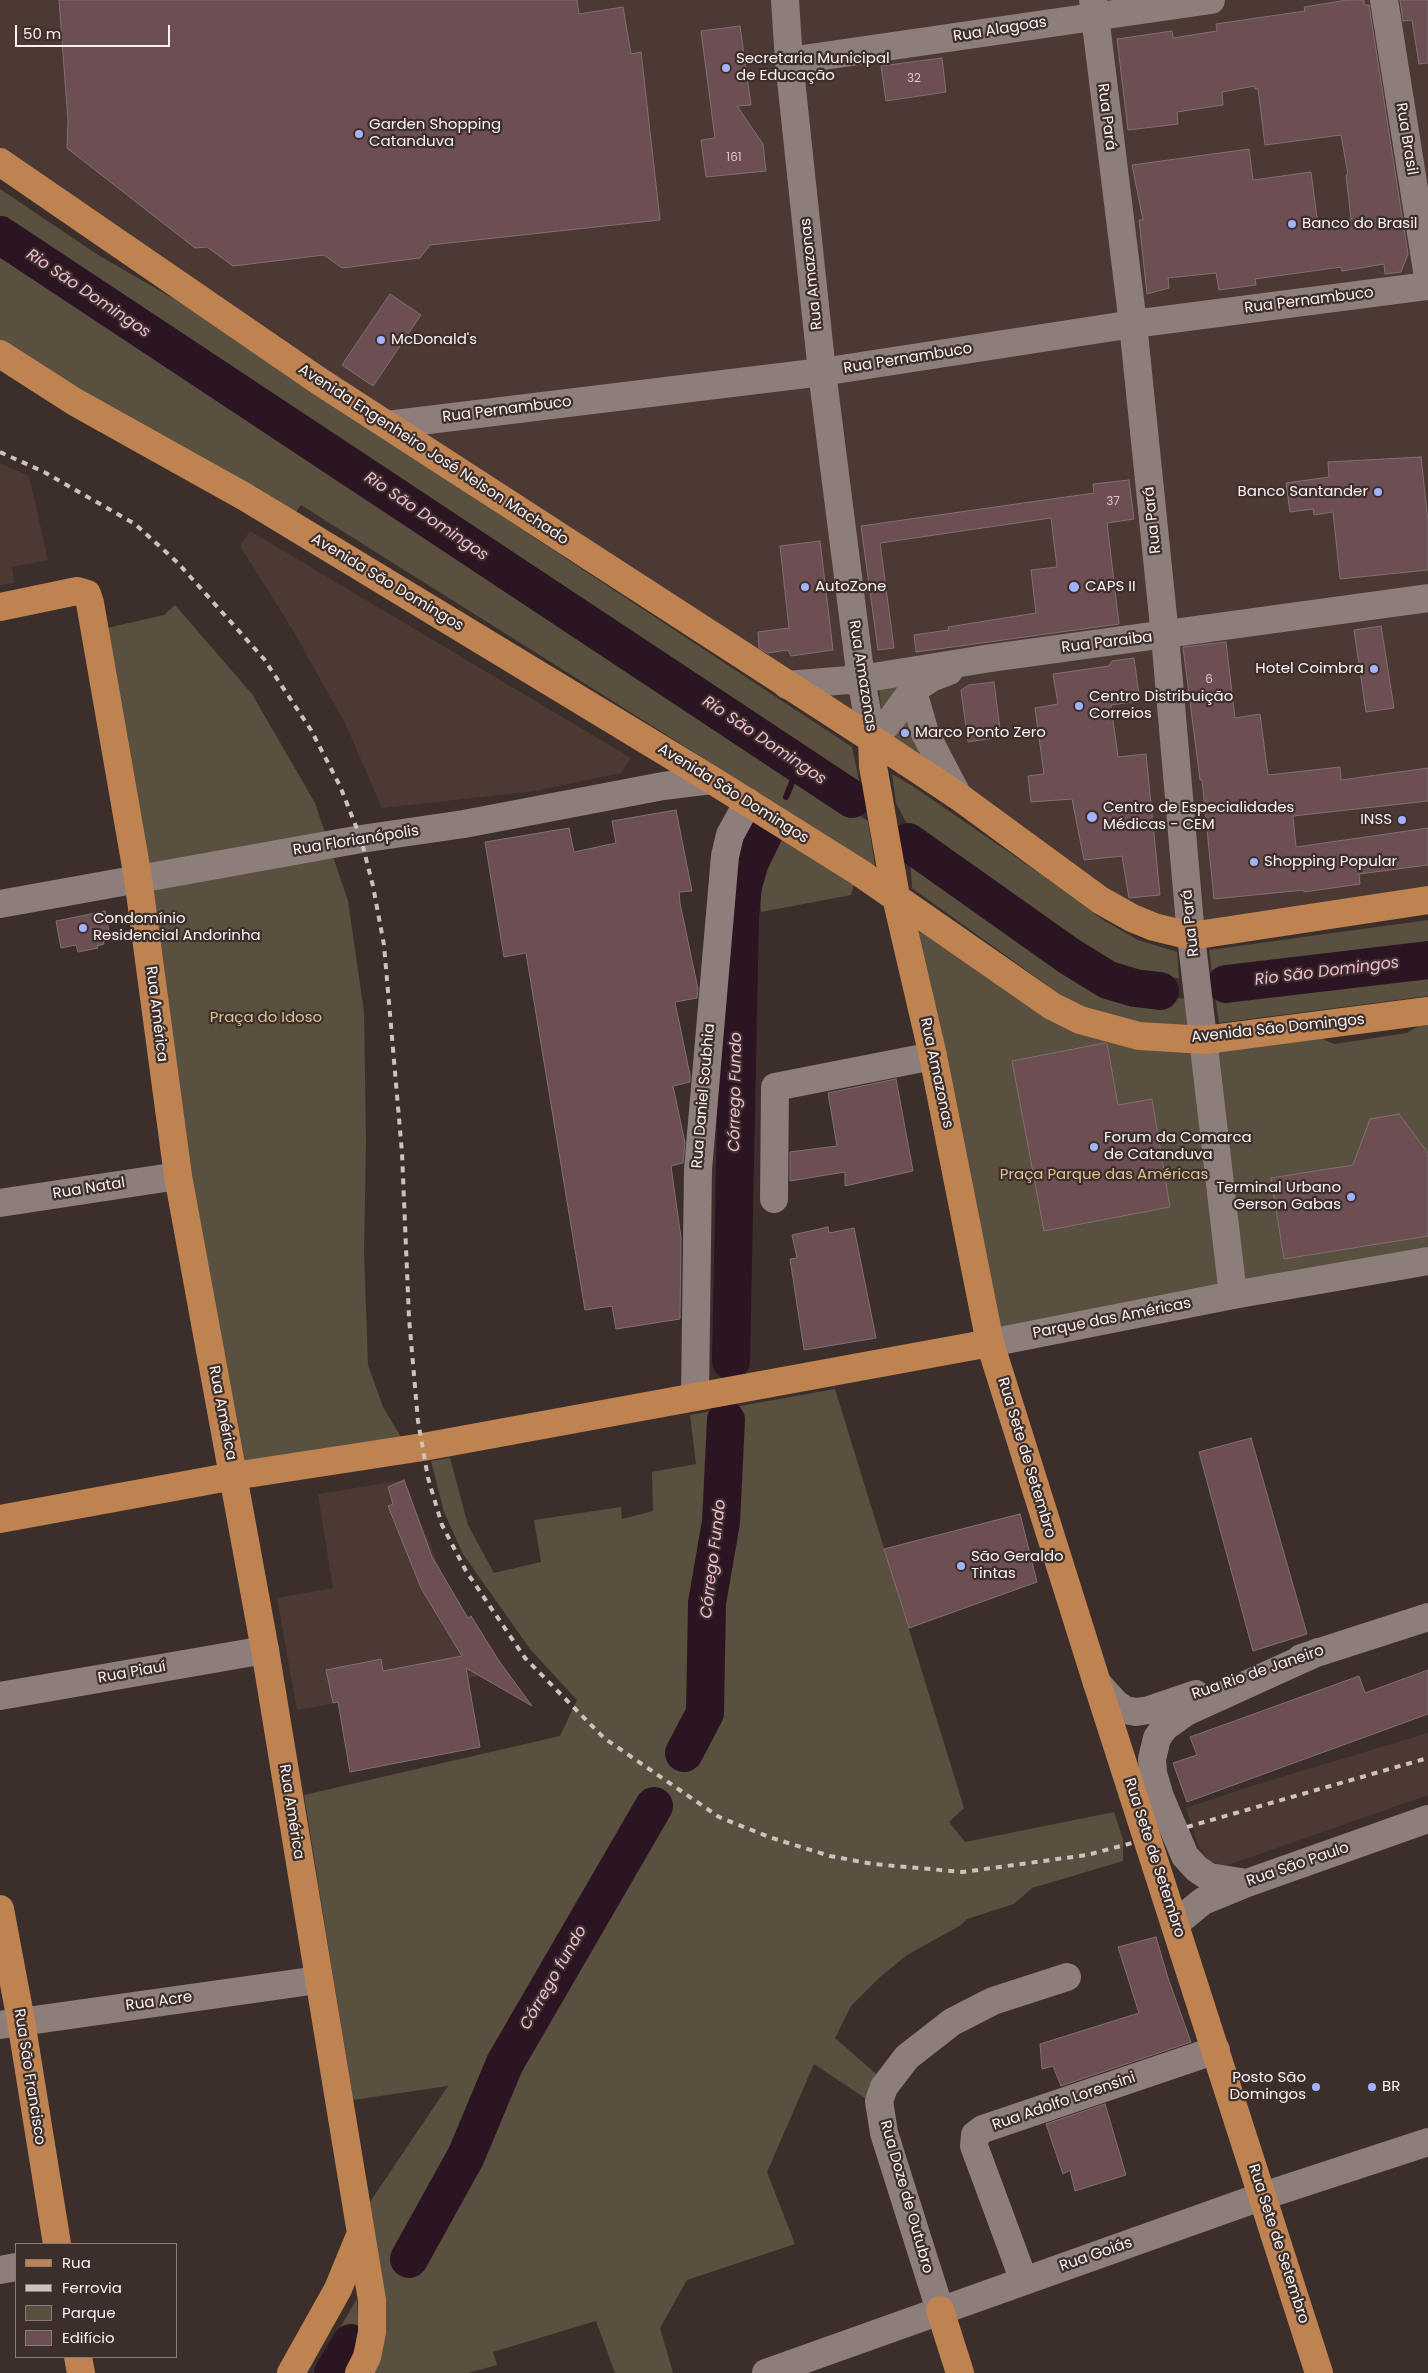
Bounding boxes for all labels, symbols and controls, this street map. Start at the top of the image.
street label: Rua Alagoas [952,14,1048,46]
scale bar [18,15,172,47]
text: 50 m [23,23,61,44]
place label: Secretaria Municipal de Educação [736,50,890,85]
marker: Secretaria Municipal de Educação [720,62,732,74]
house number: 32 [907,72,921,86]
street label: Rua Pará [1093,82,1119,152]
street label: Rua Brasil [1391,102,1421,176]
place label: Garden Shopping Catanduva [369,116,501,151]
marker: Garden Shopping Catanduva [353,128,365,140]
house number: 161 [726,151,742,165]
place label: Banco do Brasil [1302,215,1418,233]
street label: Rua Amazonas [797,217,827,331]
marker: Banco do Brasil [1286,218,1298,230]
water label: Rio São Domingos [22,245,154,343]
street label: Rua Pernambuco [1243,284,1375,318]
place label: McDonald's [391,331,477,349]
marker: McDonald's [375,334,387,346]
street label: Rua Pernambuco [842,340,974,378]
street label: Avenida Engenheiro José Nelson Machado [295,361,571,549]
street label: Rua Pernambuco [441,393,573,427]
water label: Rio São Domingos [360,468,492,566]
place label: Banco Santander [1238,483,1368,501]
street label: Rua Pará [1141,486,1165,554]
marker: Banco Santander [1372,486,1384,498]
house number: 37 [1106,495,1120,509]
street label: Avenida São Domingos [308,530,466,636]
place label: AutoZone [815,578,886,596]
place label: CAPS II [1085,578,1136,596]
marker: CAPS II [1067,580,1081,594]
marker: AutoZone [799,581,811,593]
street label: Rua Amazonas [844,619,880,733]
street label: Rua Paraiba [1061,628,1153,658]
place label: Hotel Coimbra [1255,660,1364,678]
marker: Hotel Coimbra [1368,663,1380,675]
house number: 6 [1205,673,1213,687]
place label: Centro Distribuição Correios [1089,688,1233,723]
water label: Rio São Domingos [698,692,830,790]
marker: Centro Distribuição Correios [1073,700,1085,712]
place label: Marco Ponto Zero [915,724,1046,742]
marker: Marco Ponto Zero [899,727,911,739]
street label: Avenida São Domingos [654,740,812,848]
place label: Centro de Especialidades Médicas - CEM [1103,799,1294,834]
marker: Centro de Especialidades Médicas - CEM [1085,810,1099,824]
place label: INSS [1360,811,1392,829]
marker: INSS [1396,814,1408,826]
street label: Rua Florianópolis [292,822,420,860]
place label: Shopping Popular [1264,853,1397,871]
marker: Shopping Popular [1248,856,1260,868]
street label: Rua Pará [1179,889,1203,957]
place label: Condomínio Residencial Andorinha [93,910,261,945]
marker: Condomínio Residencial Andorinha [77,922,89,934]
water label: Rio São Domingos [1254,954,1400,990]
street label: Rua América [141,965,171,1063]
park label: Praça do Idoso [210,1009,322,1027]
street label: Avenida São Domingos [1190,1011,1366,1047]
street label: Rua Amazonas [915,1016,957,1130]
street label: Rua Daniel Soubhia [689,1023,719,1169]
water label: Córrego Fundo [725,1032,747,1152]
place label: Forum da Comarca de Catanduva [1104,1129,1252,1164]
marker: Forum da Comarca de Catanduva [1088,1141,1100,1153]
park label: Praça Parque das Américas [1000,1166,1208,1184]
street label: Rua Natal [52,1174,126,1204]
place label: Terminal Urbano Gerson Gabas [1216,1179,1341,1214]
marker: Terminal Urbano Gerson Gabas [1345,1191,1357,1203]
street label: Parque das Américas [1031,1295,1193,1343]
street label: Rua América [204,1364,240,1462]
street label: Rua Sete de Setembro [993,1376,1059,1540]
water label: Córrego Fundo [697,1498,731,1620]
place label: São Geraldo Tintas [971,1548,1064,1583]
marker: São Geraldo Tintas [955,1560,967,1572]
street label: Rua Rio de Janeiro [1190,1642,1326,1704]
street label: Rua Piauí [97,1658,167,1688]
street label: Rua América [275,1763,307,1861]
street label: Rua Sete de Setembro [1120,1776,1188,1940]
street label: Rua São Paulo [1244,1839,1352,1891]
water label: Córrego fundo [516,1923,592,2033]
street label: Rua Acre [125,1988,193,2016]
street label: Rua São Francisco [9,2008,49,2146]
street label: Rua Adolfo Lorensini [990,2069,1138,2135]
place label: Posto São Domingos [1229,2069,1306,2104]
place label: BR [1382,2078,1400,2096]
marker: Posto São Domingos [1310,2081,1322,2093]
marker: BR [1366,2081,1378,2093]
street label: Rua Doze de Outubro [876,2118,936,2276]
street label: Rua Sete de Setembro [1244,2162,1312,2326]
street label: Rua Goiás [1057,2234,1135,2276]
legend [15,2243,178,2358]
text: Rua [62,2252,91,2273]
text: Ferrovia [62,2277,122,2298]
text: Parque [62,2302,115,2323]
text: Edifício [62,2327,115,2348]

